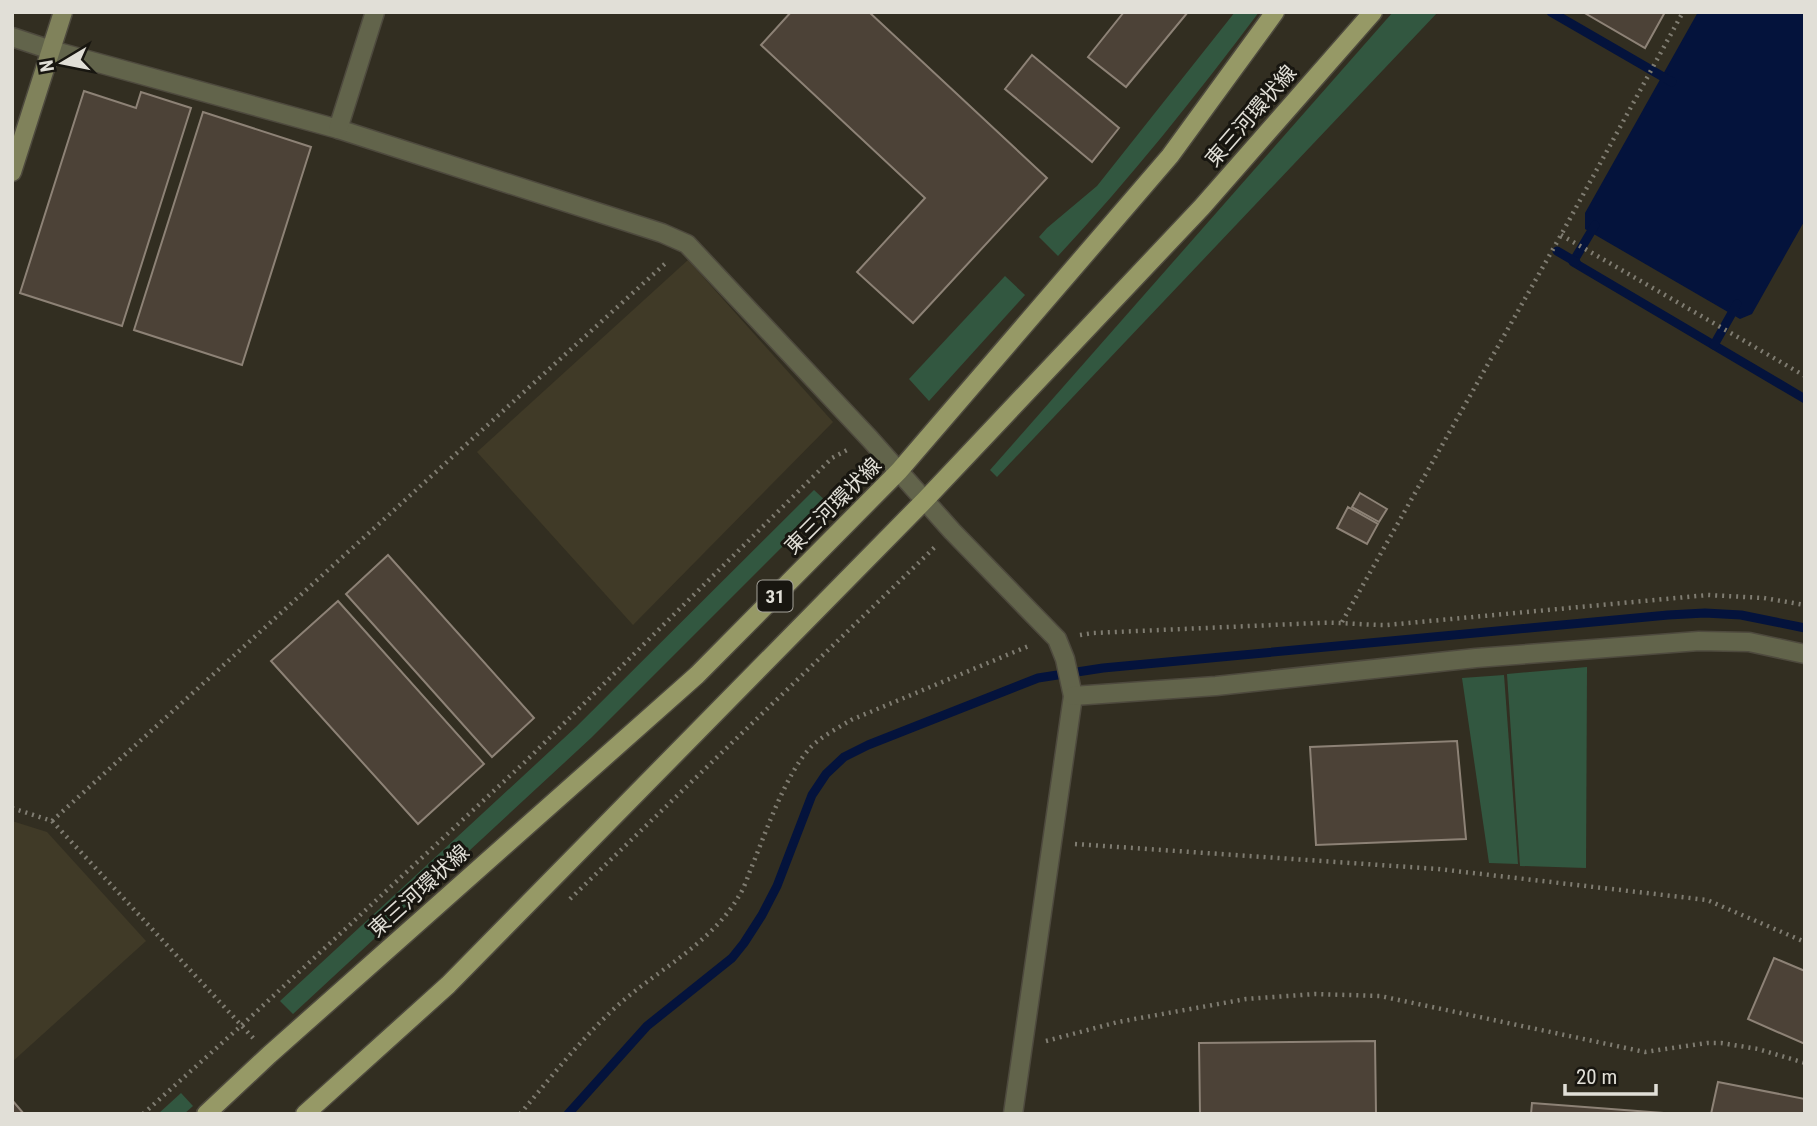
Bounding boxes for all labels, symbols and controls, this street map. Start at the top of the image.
north arrow [28,28,98,98]
text: N [34,58,59,74]
street label: 東三河環状線 [1201,61,1301,171]
street label: 東三河環状線 [780,453,886,559]
road number: 31 [758,580,792,611]
street label: 東三河環状線 [364,840,474,942]
scale bar [1565,1052,1656,1096]
text: 20 m [1576,1065,1617,1089]

